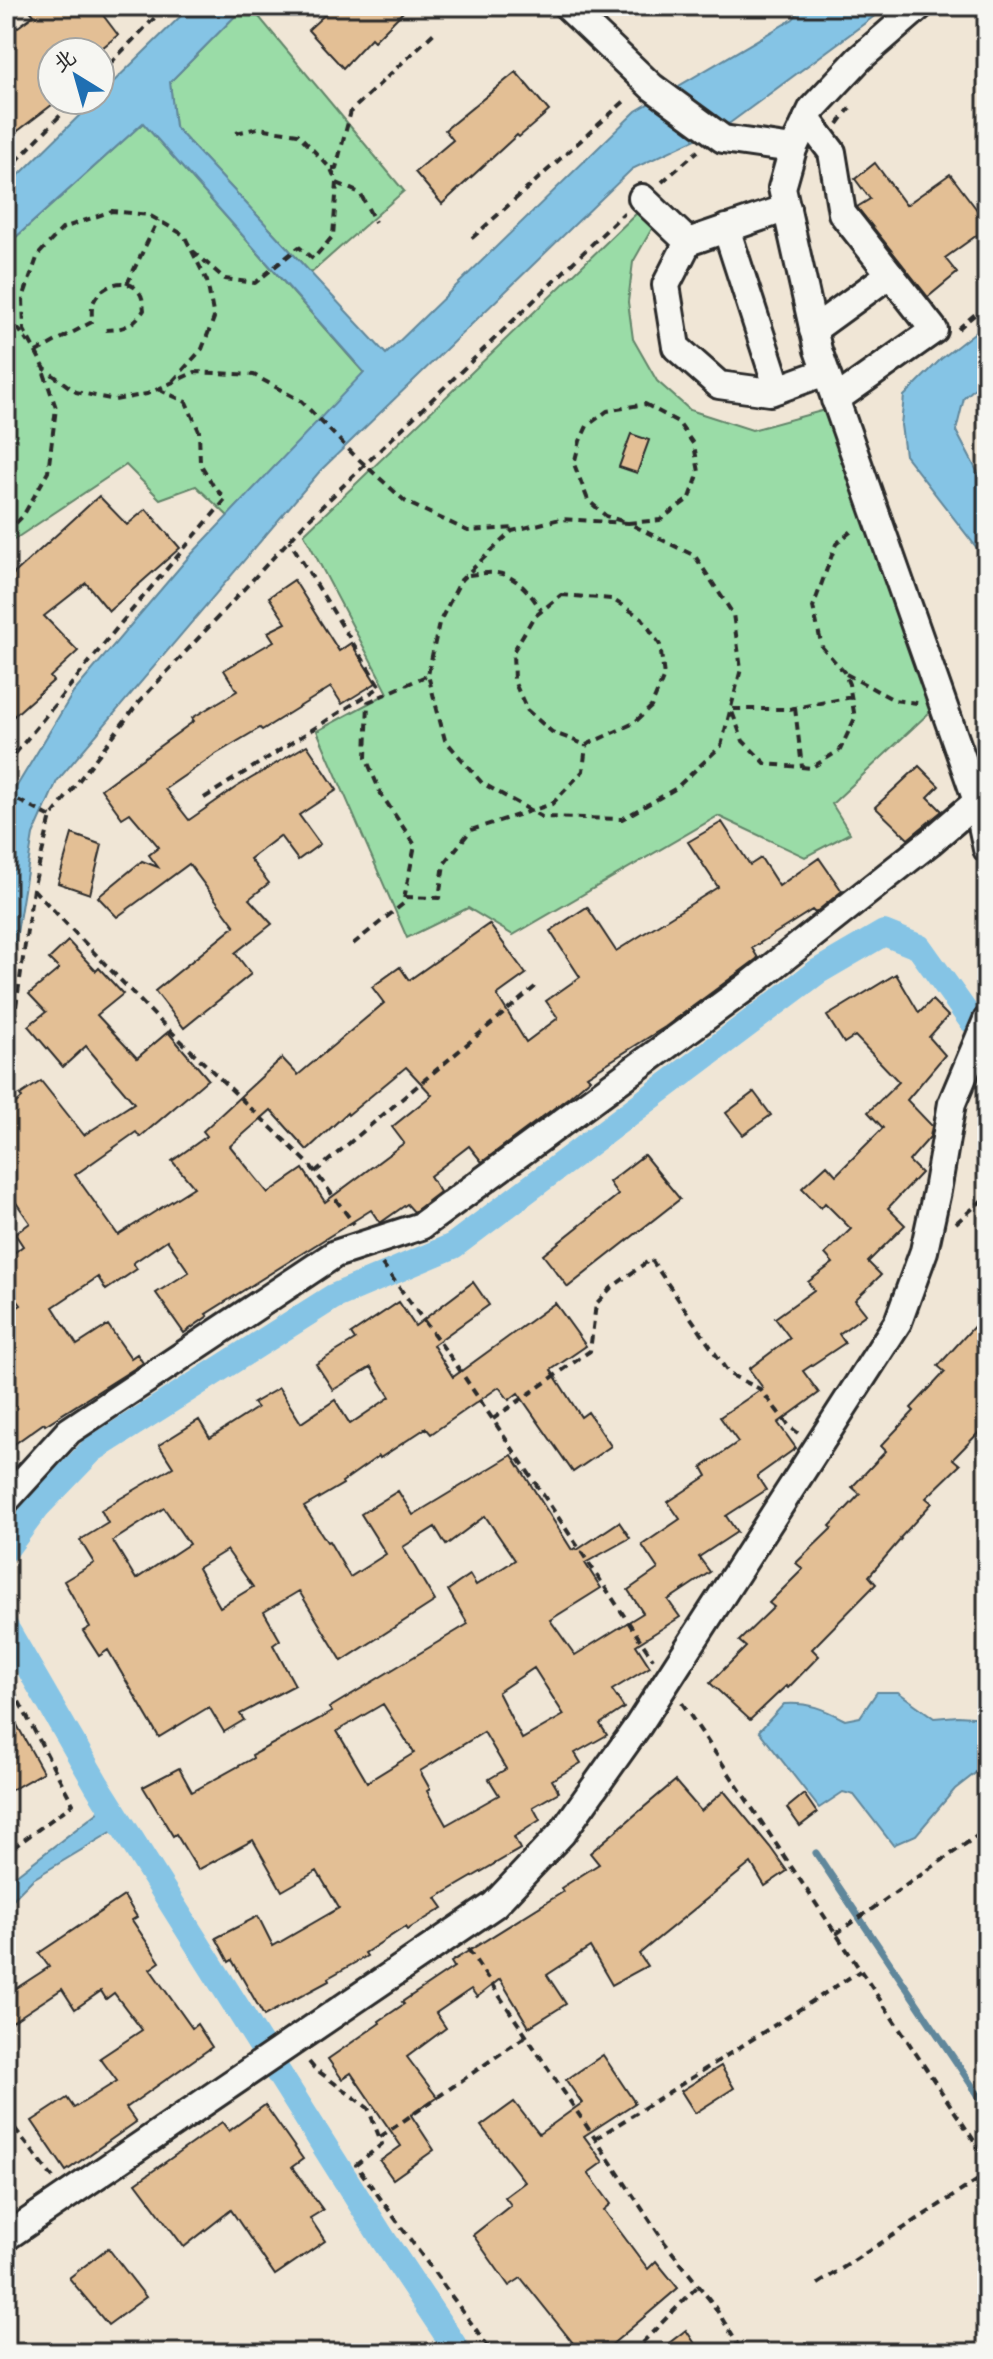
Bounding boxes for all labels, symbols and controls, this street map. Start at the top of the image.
north arrow [36,36,116,116]
text: 北 [46,41,85,83]

